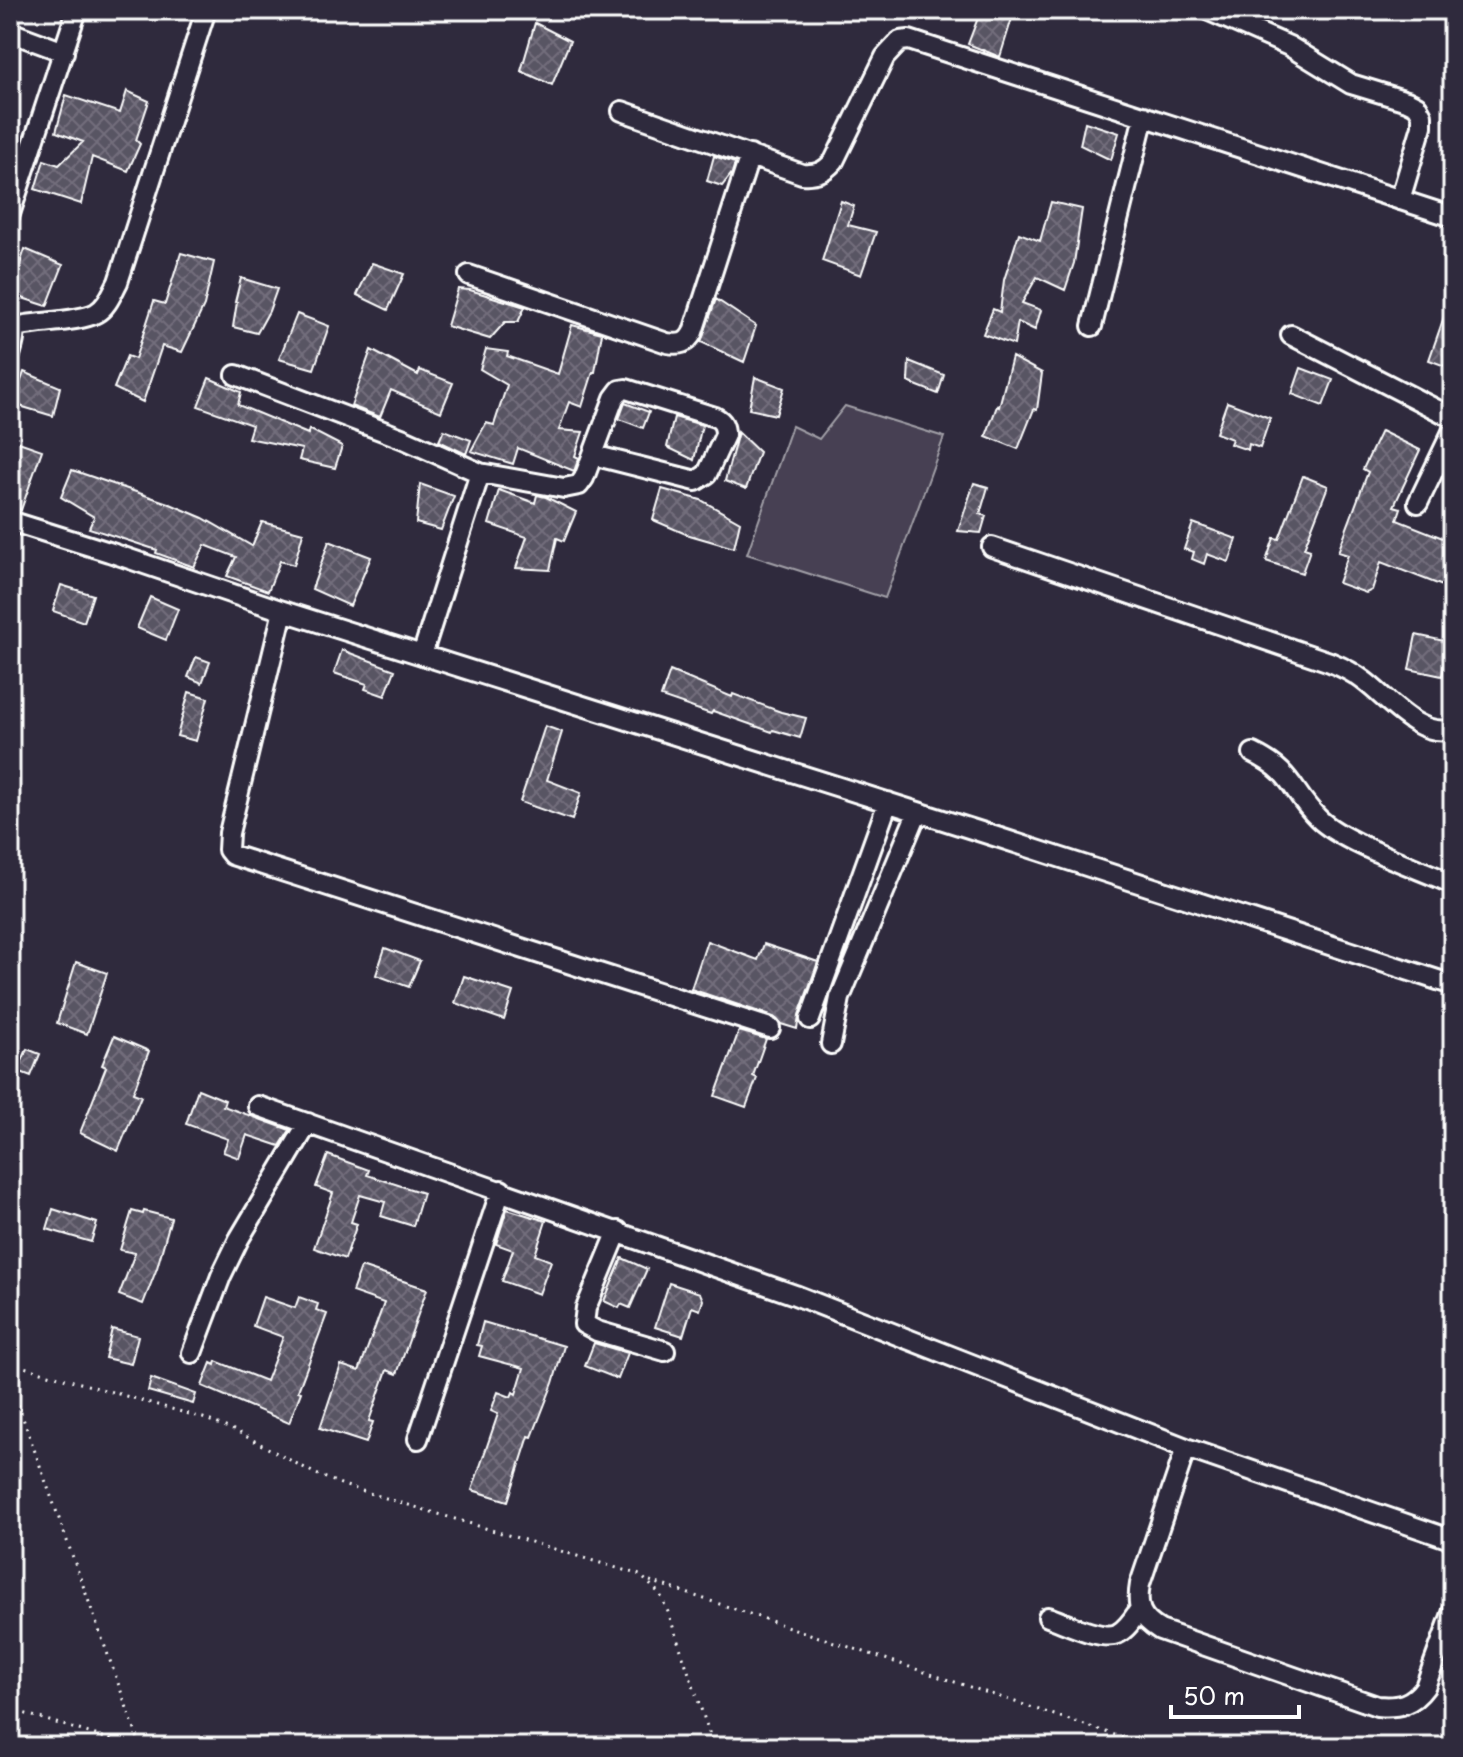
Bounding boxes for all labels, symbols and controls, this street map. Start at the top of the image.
scale bar [1171,1669,1299,1719]
text: 50 m [1183,1677,1245,1713]

